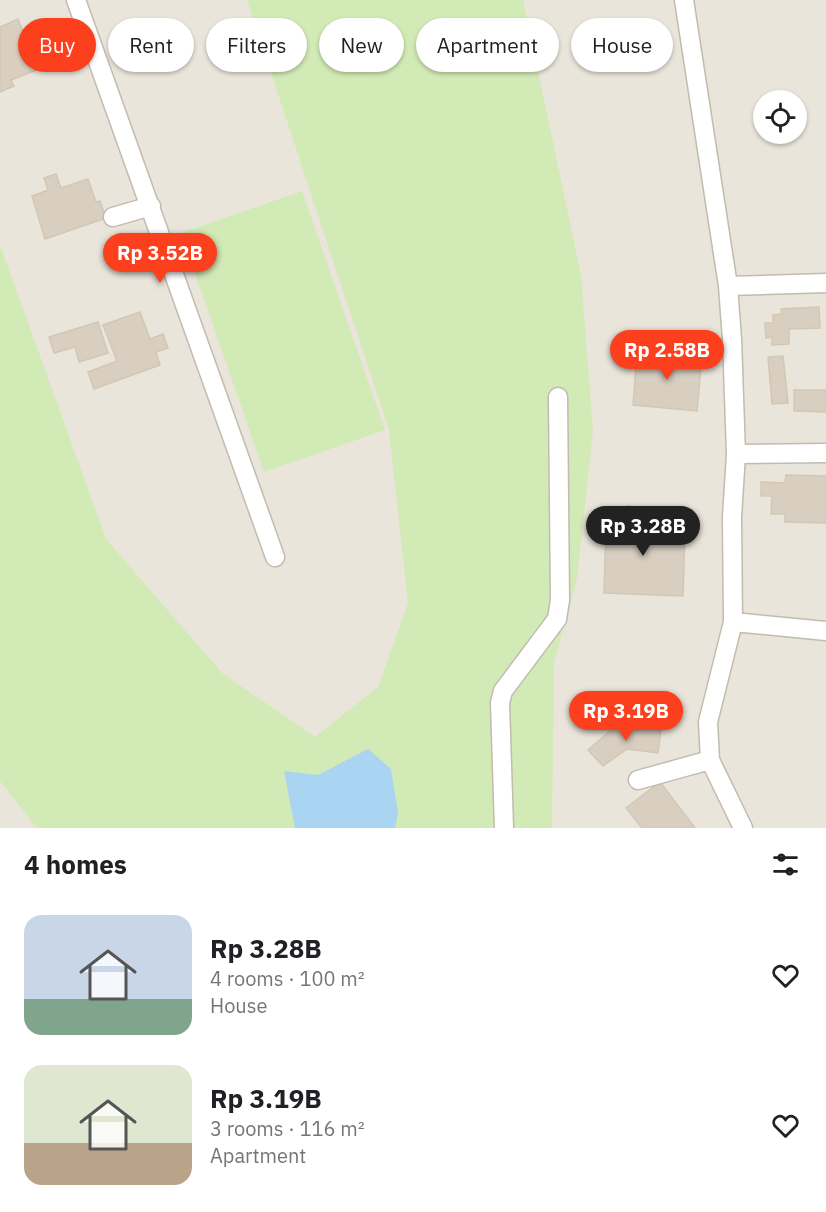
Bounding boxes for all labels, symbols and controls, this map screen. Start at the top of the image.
chip: Buy [18,18,96,72]
chip: Rent [108,18,194,72]
chip: Filters [206,18,307,72]
chip: New [319,18,404,72]
chip: Apartment [416,18,559,72]
chip: House [571,18,673,72]
map controls [753,90,807,144]
button: locate [753,90,807,144]
pin: Rp 3.52B [98,233,222,284]
text: Rp 3.52B [117,239,203,266]
pin: Rp 2.58B [605,330,729,381]
text: Rp 2.58B [624,336,710,363]
pin: Rp 3.28B [581,506,705,557]
text: Rp 3.28B [600,512,686,539]
pin: Rp 3.19B [564,691,688,742]
text: Rp 3.19B [583,697,669,724]
text: 4 homes [24,847,127,881]
icon: filters [769,848,802,881]
text: Rp 3.28B [210,931,322,965]
icon: home [72,939,144,1011]
icon: heart [769,959,802,992]
text: 4 rooms · 100 m² [210,965,365,992]
text: House [210,992,267,1019]
text: Rp 3.19B [210,1081,322,1115]
icon: home [72,1089,144,1161]
icon: heart [769,1109,802,1142]
text: 3 rooms · 116 m² [210,1115,365,1142]
text: Apartment [210,1142,306,1169]

